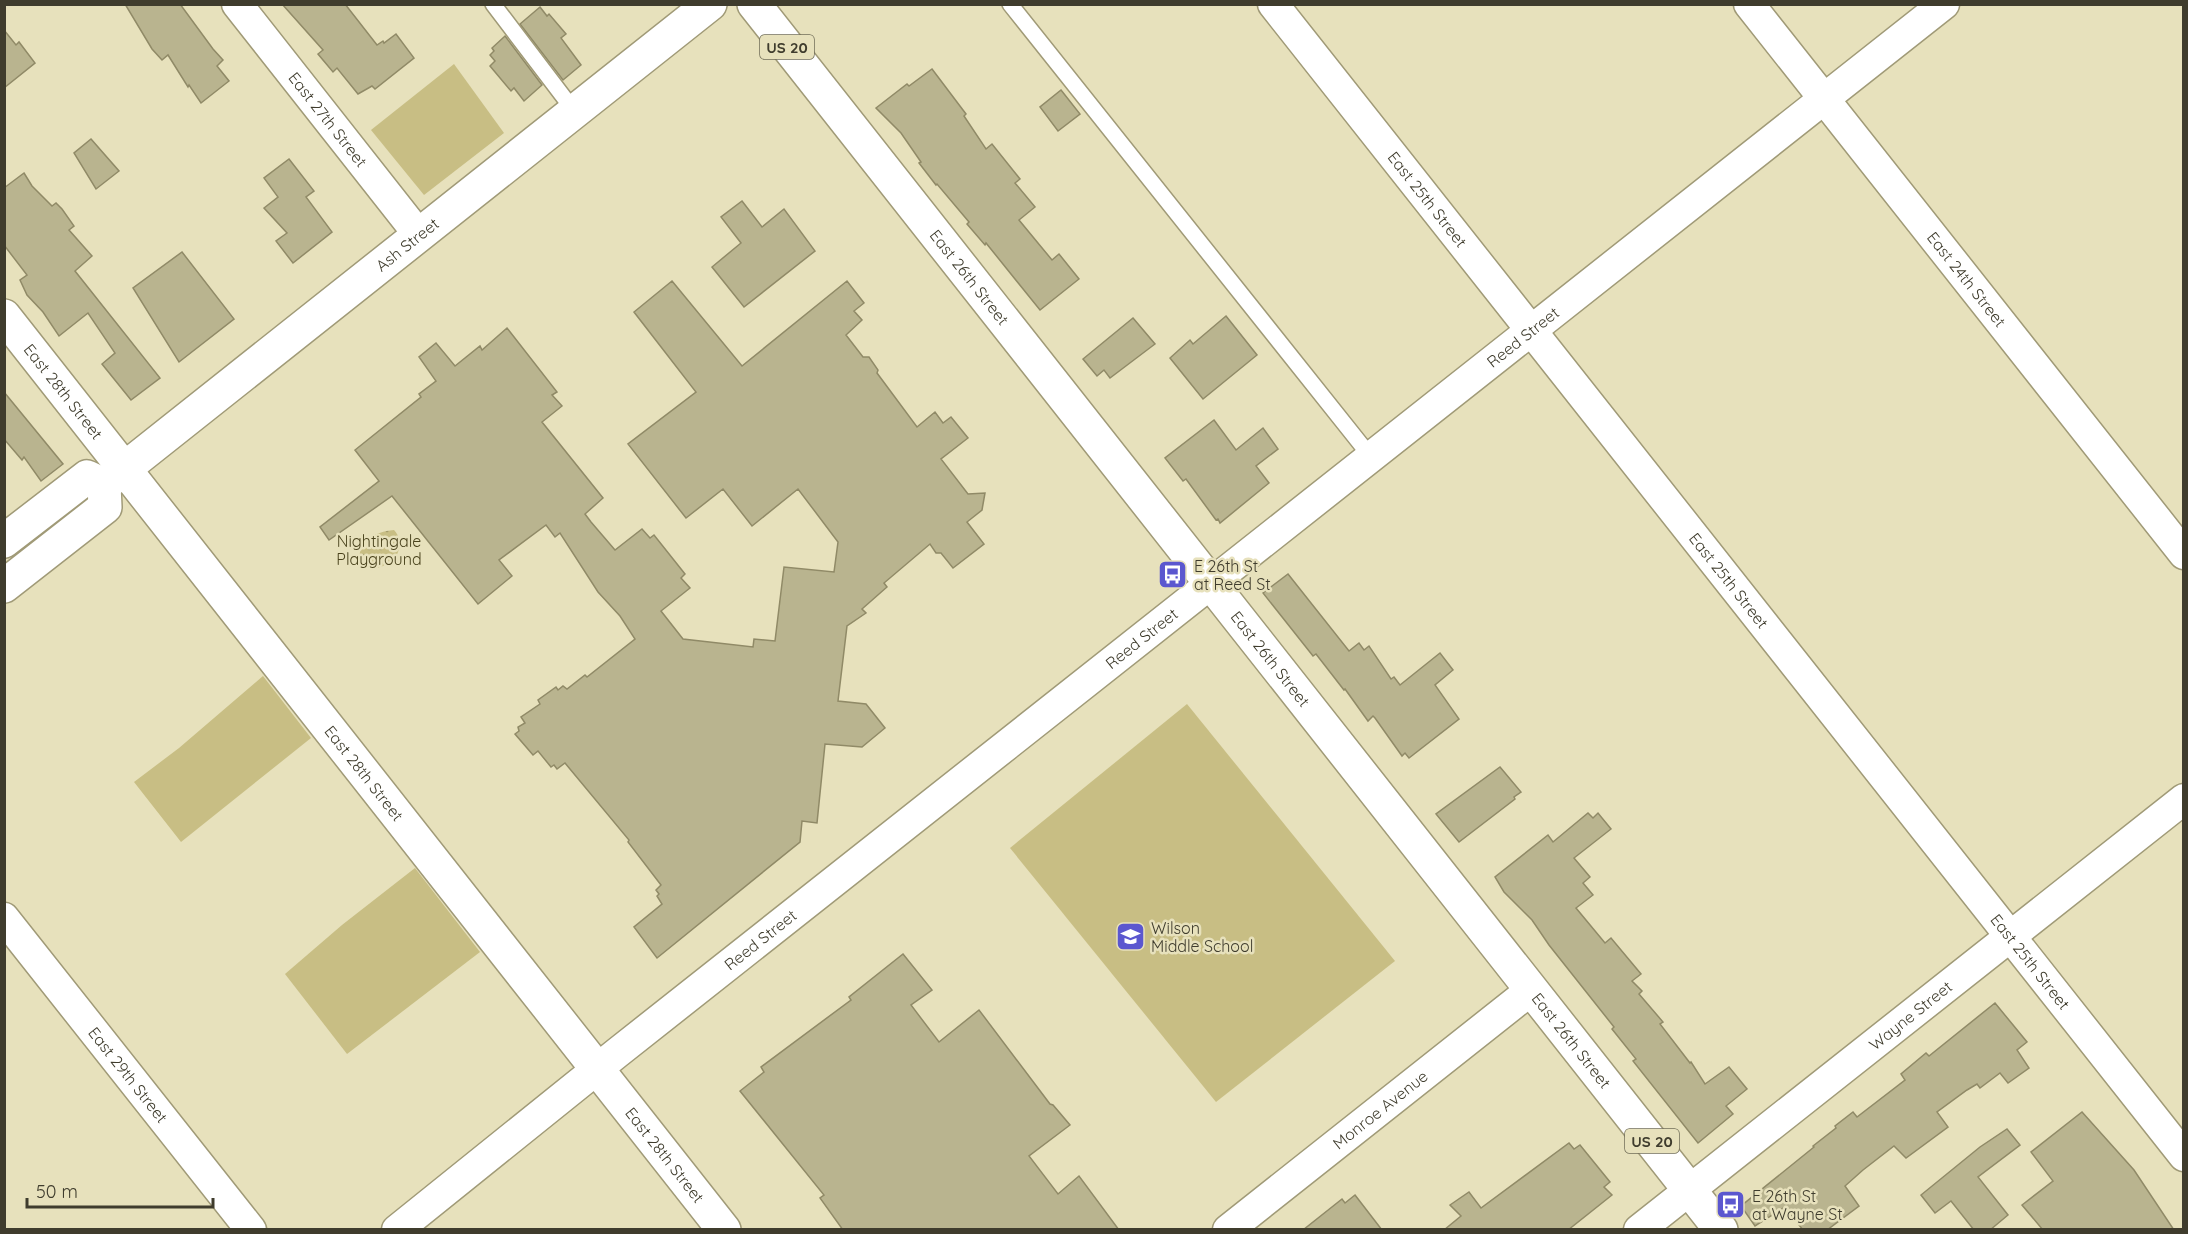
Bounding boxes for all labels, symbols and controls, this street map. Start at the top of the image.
road number: US 20 [760,35,814,59]
street label: East 27th Street [284,68,372,171]
street label: East 25th Street [1383,147,1471,251]
street label: Ash Street [371,213,443,276]
street label: East 26th Street [926,225,1013,329]
street label: East 24th Street [1923,228,2011,331]
street label: Reed Street [1483,302,1563,372]
street label: East 28th Street [20,340,107,443]
street label: East 25th Street [1685,529,1773,632]
park label: Nightingale Playground [336,531,422,569]
place label: E 26th St at Reed St [1194,556,1271,594]
bus stop icon: E 26th St at Reed St [1157,559,1189,591]
street label: Reed Street [1101,604,1182,673]
street label: East 26th Street [1227,607,1314,711]
street label: East 28th Street [320,721,408,825]
street label: Reed Street [720,905,800,974]
street label: East 25th Street [1986,910,2074,1014]
place label: Wilson Middle School [1151,918,1253,956]
school or university icon: Wilson Middle School [1114,921,1146,953]
street label: Wayne Street [1865,976,1956,1054]
street label: East 26th Street [1528,989,1615,1092]
street label: East 29th Street [84,1023,172,1127]
street label: Monroe Avenue [1328,1066,1432,1153]
street label: East 28th Street [621,1103,709,1207]
road number: US 20 [1625,1129,1679,1153]
scale bar [27,1171,213,1209]
text: 50 m [36,1180,78,1203]
place label: E 26th St at Wayne St [1752,1186,1843,1224]
bus stop icon: E 26th St at Wayne St [1715,1189,1747,1221]

